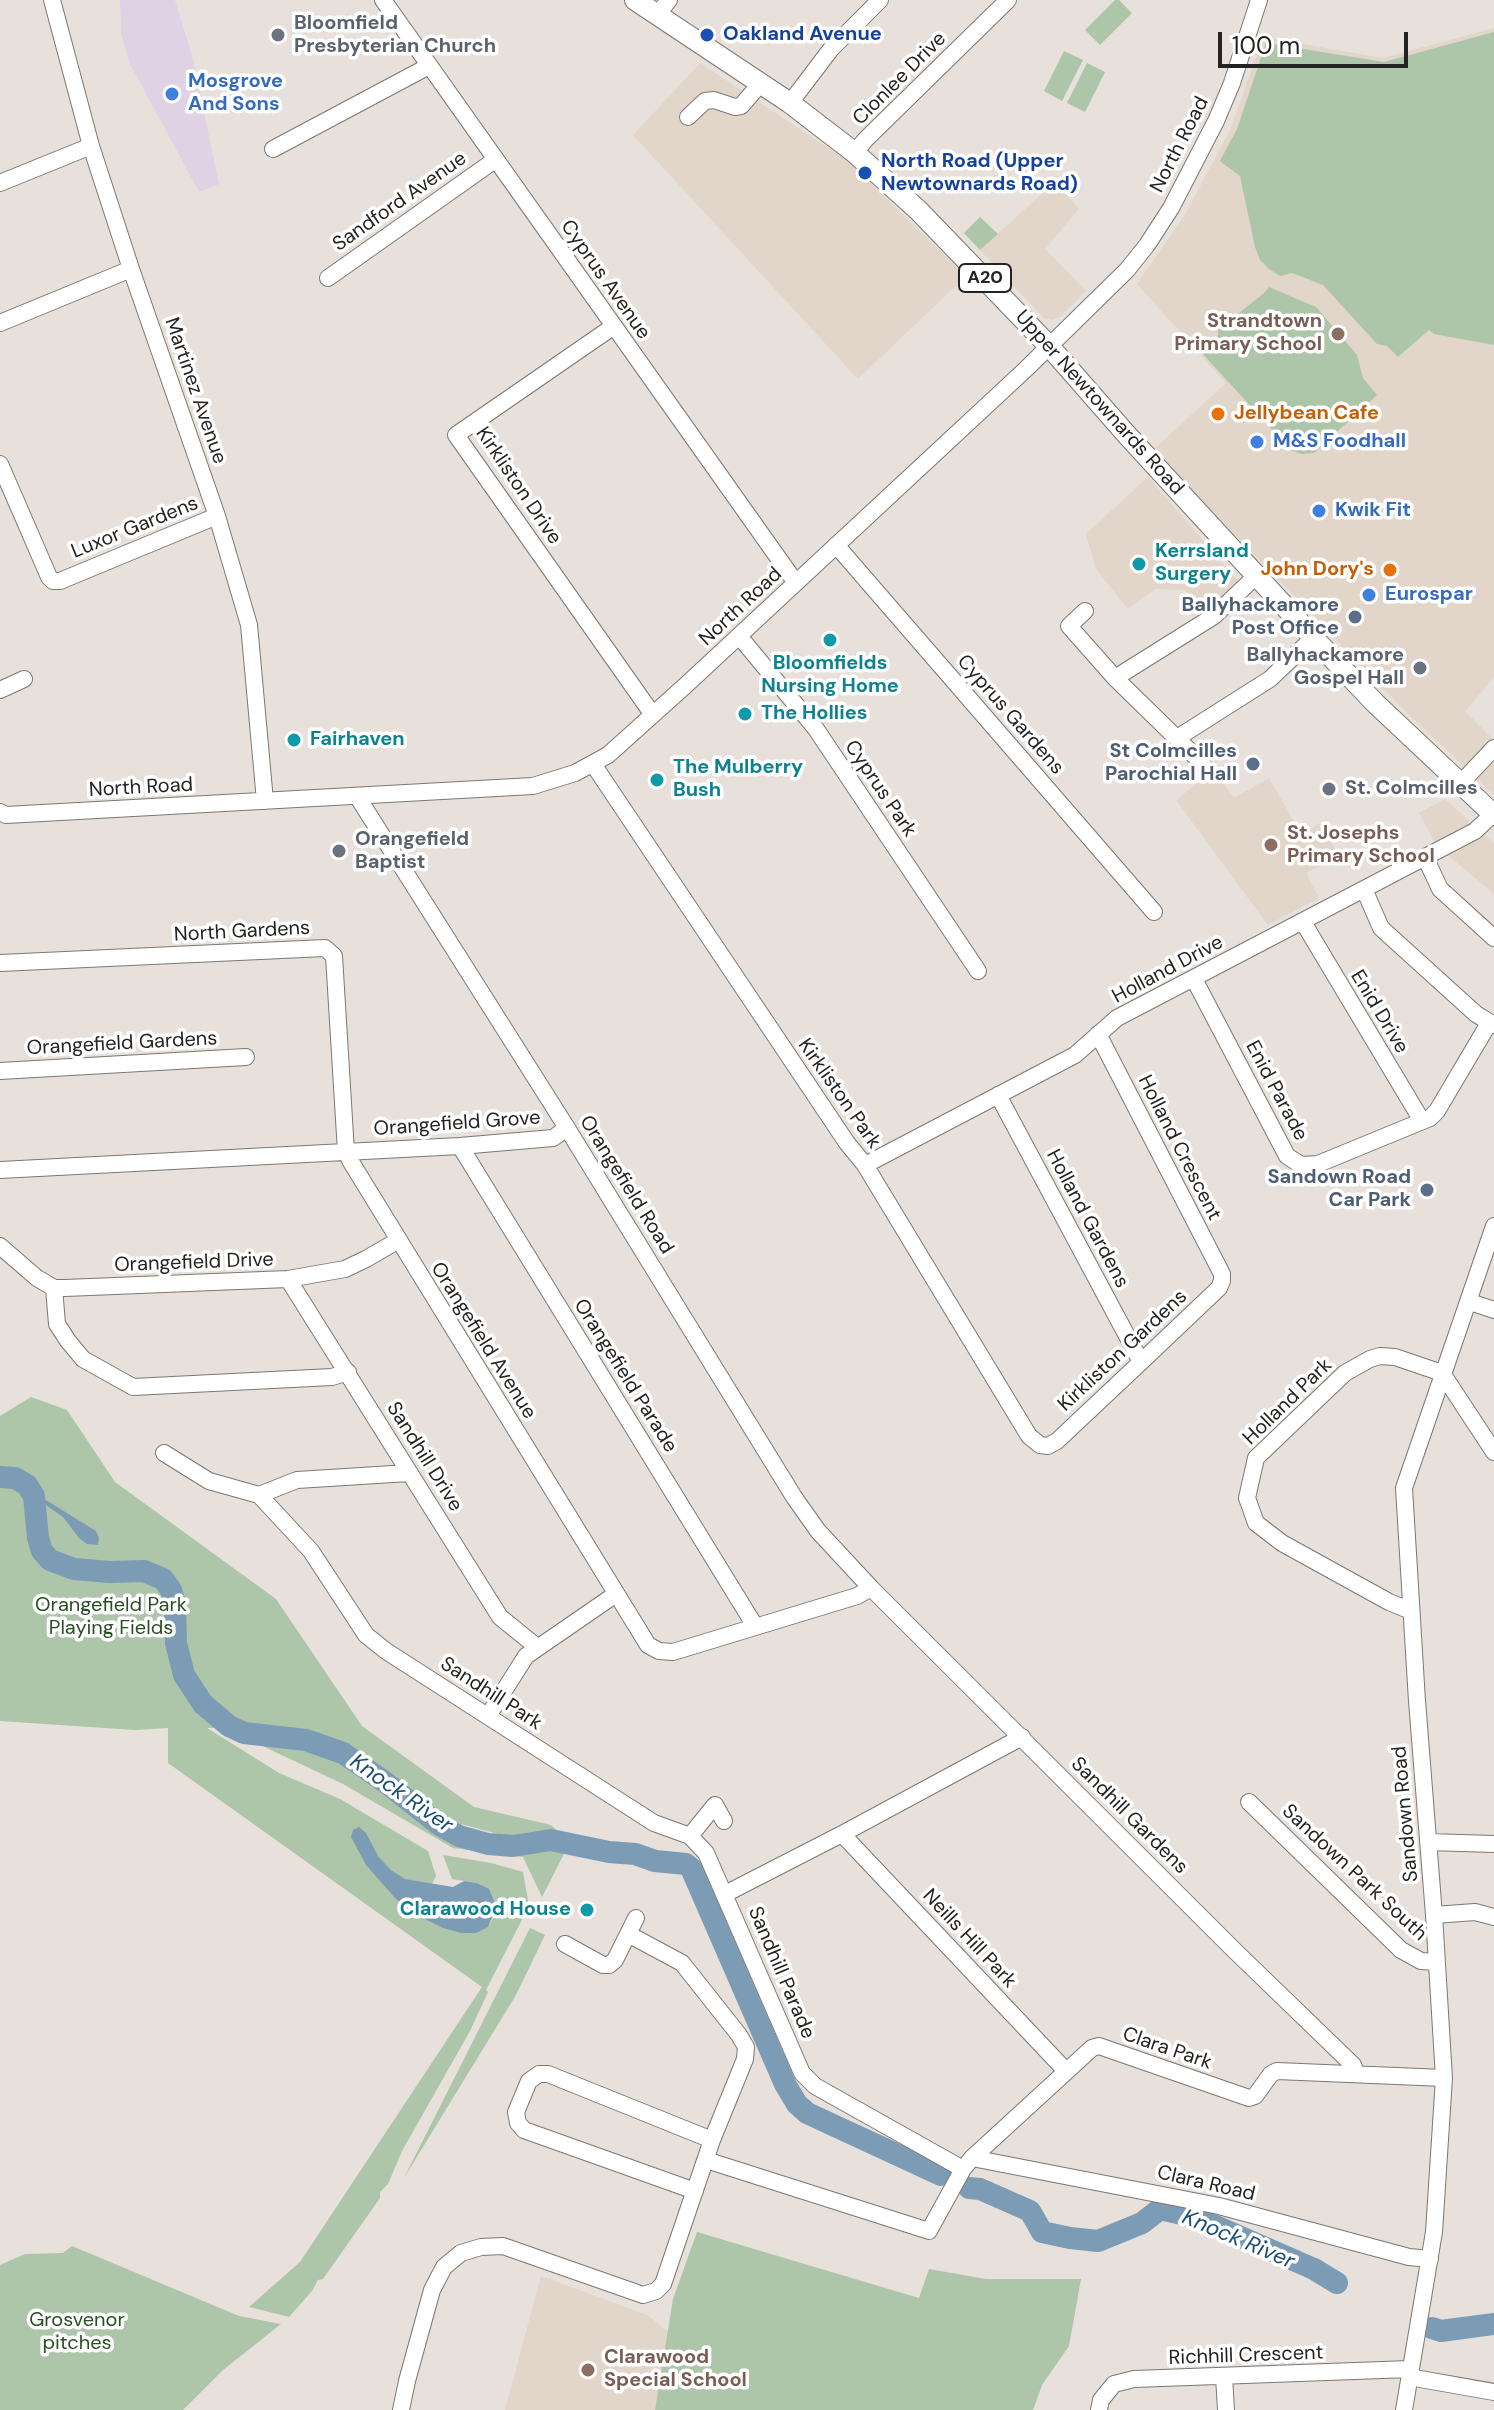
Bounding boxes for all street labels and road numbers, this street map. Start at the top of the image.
street label: Clonlee Drive [848,27,952,131]
street label: North Road [1146,93,1214,197]
street label: Sandford Avenue [329,147,471,257]
street label: Cyprus Avenue [555,216,655,344]
road number: A20 [959,264,1011,292]
street label: Upper Newtownards Road [1010,306,1188,500]
street label: Martinez Avenue [159,315,231,467]
street label: Kirkliston Drive [470,423,566,549]
street label: Luxor Gardens [68,492,202,564]
street label: North Road [695,563,787,651]
street label: Cyprus Gardens [952,650,1068,780]
street label: Cyprus Park [839,736,921,842]
street label: North Road [88,773,194,803]
street label: North Gardens [173,916,311,948]
street label: Holland Drive [1109,931,1227,1009]
street label: Enid Drive [1345,966,1413,1058]
street label: Orangefield Gardens [26,1027,218,1061]
street label: Kirkliston Park [792,1034,886,1154]
street label: Enid Parade [1240,1037,1312,1145]
street label: Holland Crescent [1132,1071,1226,1225]
street label: Orangefield Grove [373,1106,541,1142]
street label: Orangefield Road [574,1111,678,1259]
street label: Holland Gardens [1040,1146,1134,1292]
street label: Orangefield Drive [114,1248,274,1278]
street label: Orangefield Avenue [425,1258,541,1424]
street label: Kirkliston Gardens [1054,1285,1192,1417]
street label: Orangefield Parade [568,1295,682,1457]
street label: Holland Park [1239,1354,1337,1450]
street label: Sandhill Drive [381,1398,467,1516]
street label: Sandhill Park [436,1652,546,1736]
street label: Sandown Road [1388,1745,1424,1883]
street label: Sandhill Gardens [1066,1753,1192,1879]
street label: Sandown Park South [1277,1800,1431,1946]
street label: Neills Hill Park [917,1885,1021,1993]
street label: Sandhill Parade [742,1903,820,2043]
street label: Clara Park [1119,2023,1215,2075]
street label: Clara Road [1155,2161,1257,2207]
street label: Richhill Crescent [1168,2341,1324,2371]

